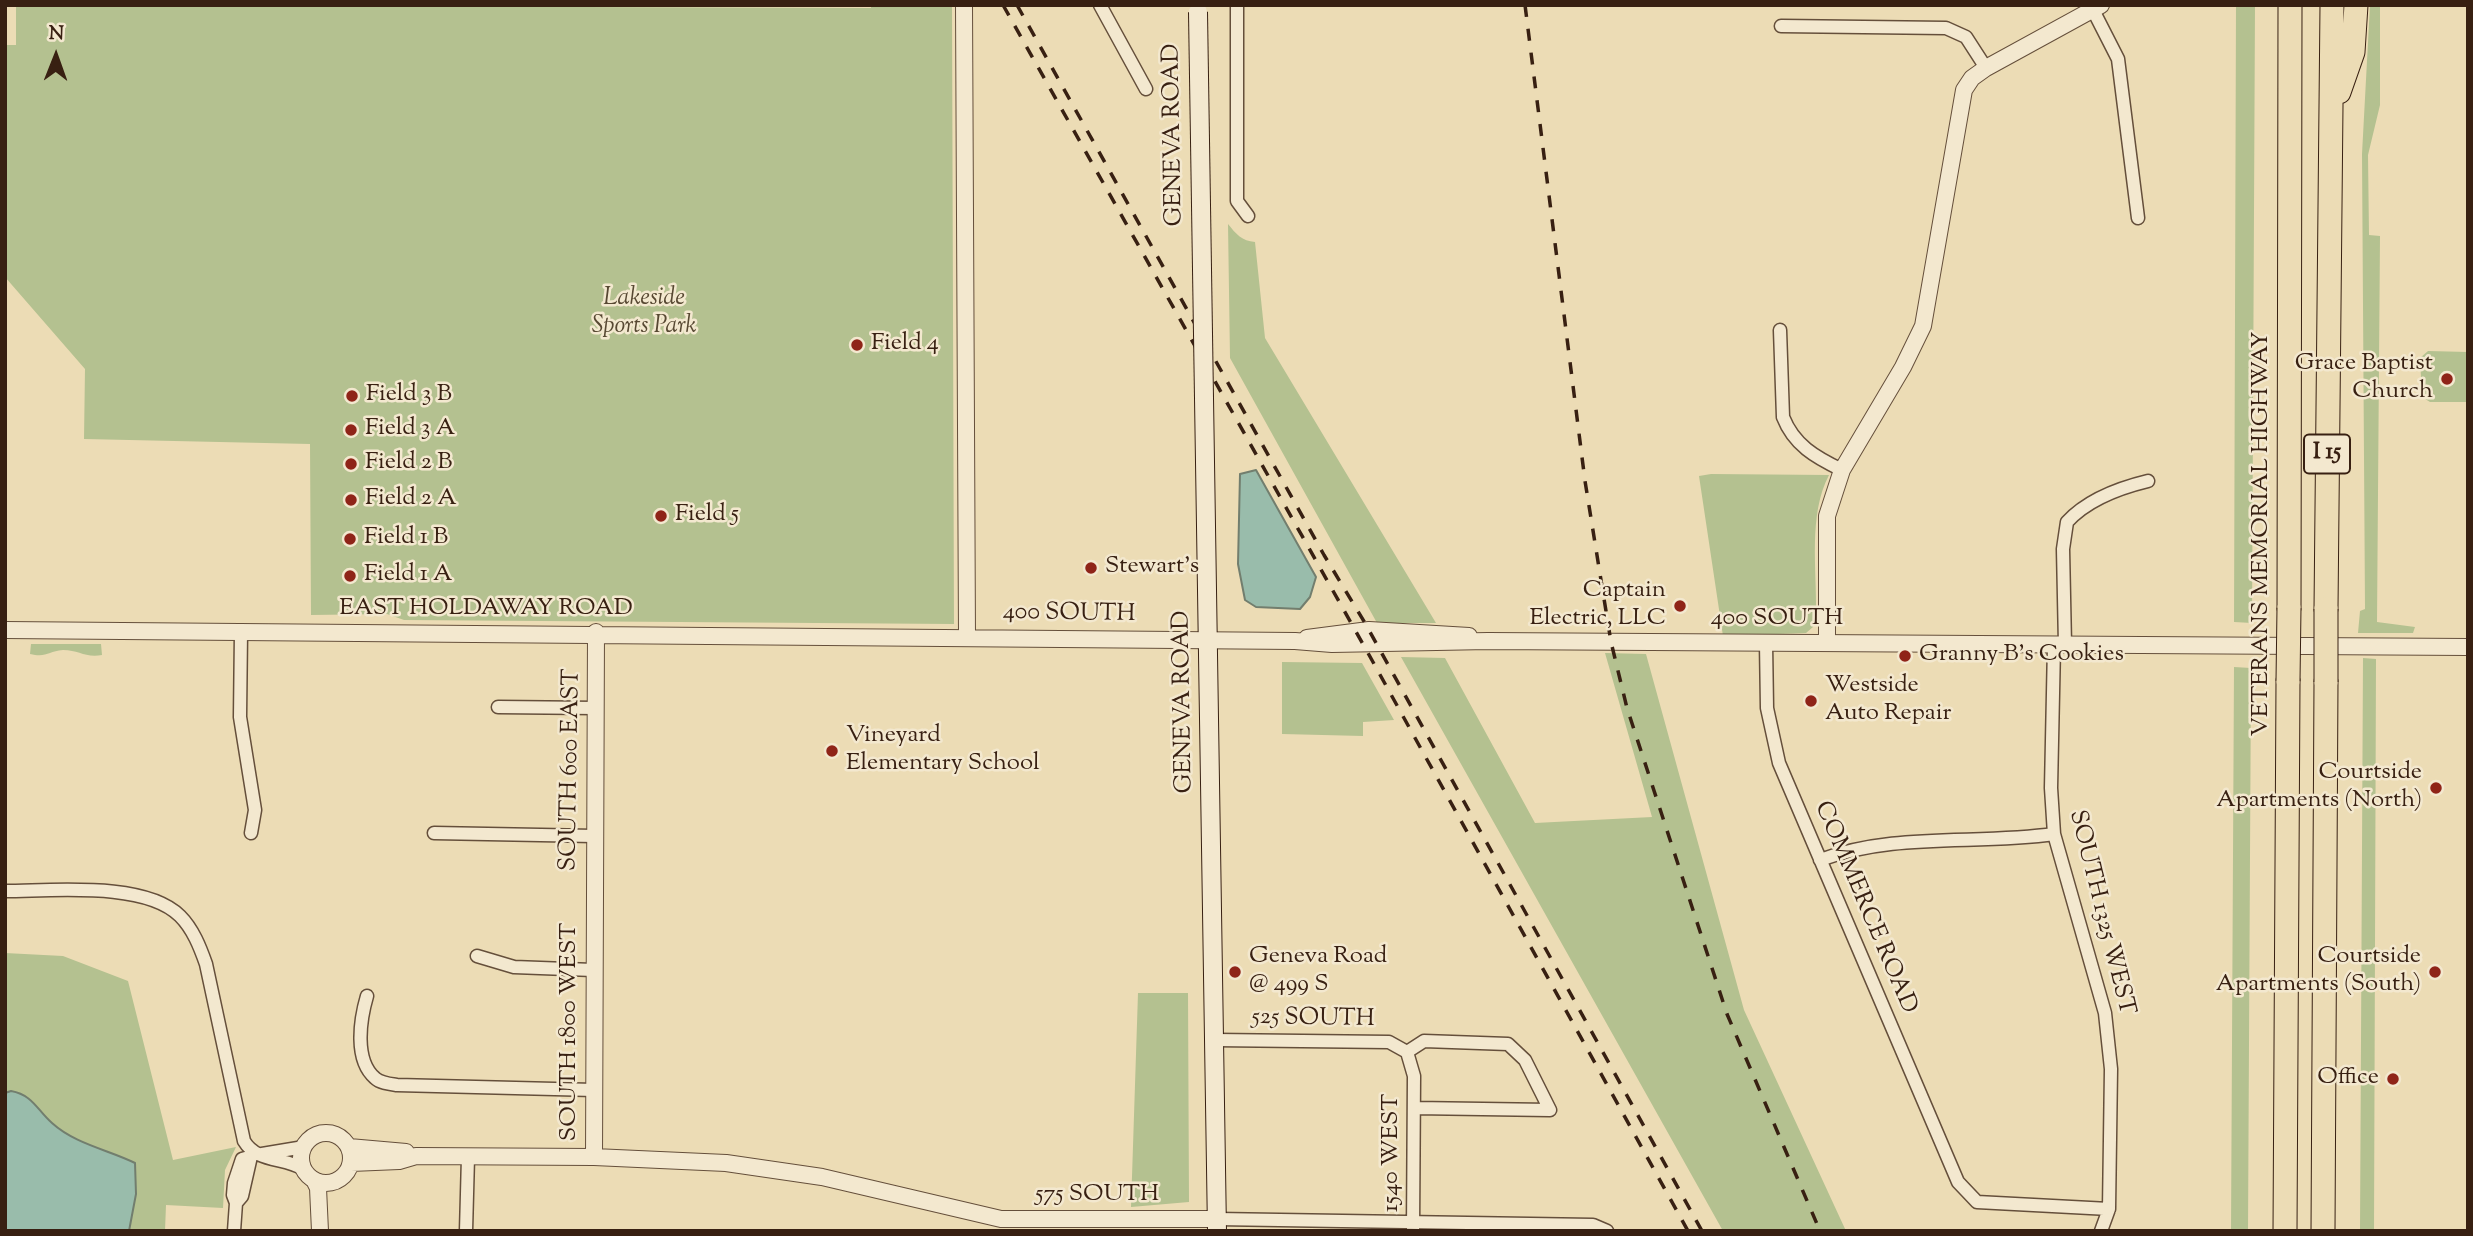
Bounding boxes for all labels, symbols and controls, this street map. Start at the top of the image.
north arrow [21,21,91,91]
text: N [49,21,64,48]
street label: GENEVA ROAD [1159,43,1191,227]
park label: Lakeside Sports Park [592,286,696,342]
place label: Field 4 [871,331,939,359]
street label: VETERANS MEMORIAL HIGHWAY [2249,331,2277,737]
marker: Field 4 [849,337,865,353]
place label: Grace Baptist Church [2295,351,2433,407]
marker: Grace Baptist Church [2439,371,2455,387]
place label: Field 3 B [366,382,452,410]
marker: Field 3 B [344,388,360,404]
place label: Field 3 A [365,416,455,444]
marker: Field 3 A [343,422,359,438]
road number: I 15 [2304,435,2350,474]
place label: Field 2 B [365,450,452,478]
marker: Field 2 B [343,456,359,472]
place label: Field 2 A [365,486,457,514]
marker: Field 2 A [343,492,359,508]
place label: Field 5 [675,502,739,530]
marker: Field 5 [653,508,669,524]
place label: Field 1 B [364,525,448,553]
marker: Field 1 B [342,531,358,547]
place label: Stewart's [1105,554,1199,582]
marker: Stewart's [1083,560,1099,576]
place label: Field 1 A [364,562,453,590]
marker: Field 1 A [342,568,358,584]
place label: Captain Electric, LLC [1530,578,1666,634]
street label: EAST HOLDAWAY ROAD [339,596,633,624]
marker: Captain Electric, LLC [1672,598,1688,614]
street label: 400 SOUTH [1002,599,1136,631]
street label: 400 SOUTH [1711,606,1843,634]
street label: GENEVA ROAD [1169,610,1201,794]
place label: Granny B's Cookies [1919,642,2124,670]
marker: Granny B's Cookies [1897,648,1913,664]
street label: SOUTH 600 EAST [556,668,588,872]
place label: Westside Auto Repair [1825,673,1952,729]
marker: Westside Auto Repair [1803,693,1819,709]
place label: Vineyard Elementary School [846,723,1040,779]
marker: Vineyard Elementary School [824,743,840,759]
place label: Courtside Apartments (North) [2216,760,2422,816]
marker: Courtside Apartments (North) [2428,780,2444,796]
street label: COMMERCE ROAD [1806,797,1922,1019]
street label: SOUTH 1325 WEST [2061,808,2139,1018]
street label: SOUTH 1800 WEST [557,923,585,1141]
place label: Geneva Road @ 499 S [1249,944,1387,1000]
place label: Courtside Apartments (South) [2216,944,2421,1000]
marker: Geneva Road @ 499 S [1227,964,1243,980]
marker: Courtside Apartments (South) [2427,964,2443,980]
street label: 525 SOUTH [1251,1005,1375,1035]
place label: Office [2317,1065,2379,1093]
marker: Office [2385,1071,2401,1087]
street label: 1540 WEST [1379,1094,1407,1212]
street label: 575 SOUTH [1035,1182,1159,1210]

